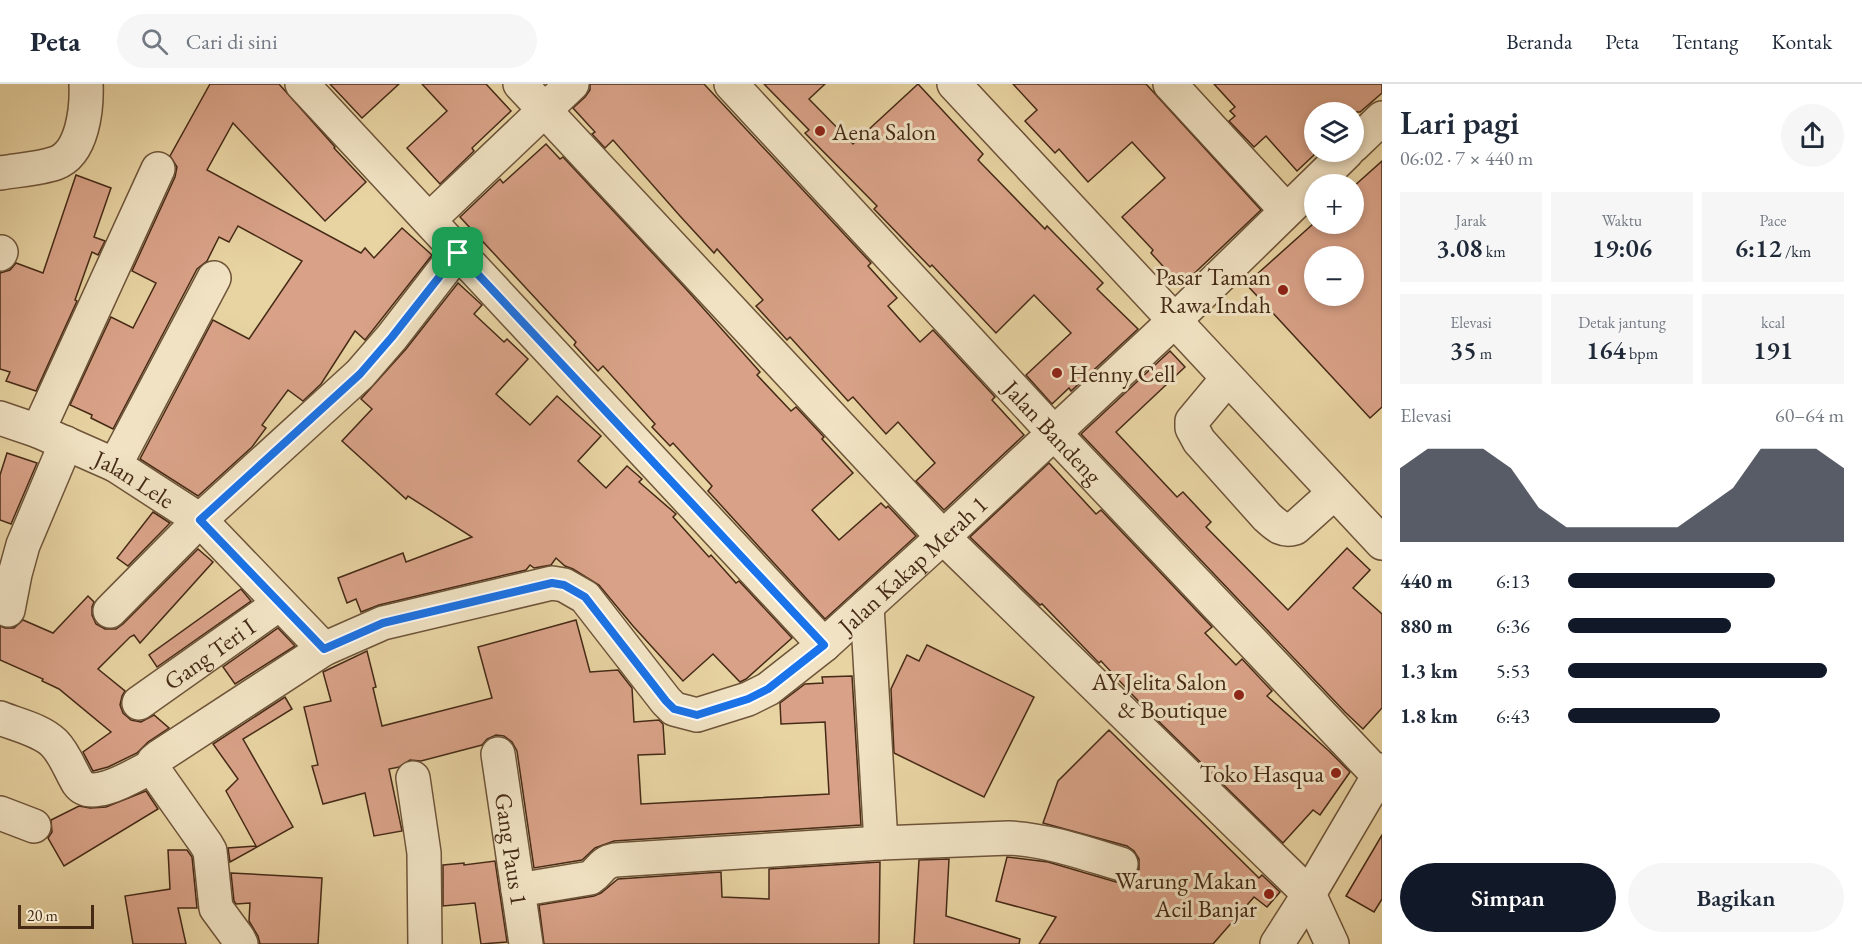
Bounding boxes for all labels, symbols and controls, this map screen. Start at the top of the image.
search box [117,14,537,68]
text: Peta [30,23,81,59]
icon: search [138,25,171,58]
text: Cari di sini [186,27,278,56]
text: Beranda [1506,28,1572,55]
text: Peta [1605,28,1639,55]
text: Tentang [1672,28,1738,55]
text: Kontak [1771,28,1832,55]
text: Lari pagi [1400,101,1519,144]
map controls [1304,102,1364,306]
button: layers [1304,102,1364,162]
button: share [1781,104,1844,167]
place label: Aena Salon [831,116,936,147]
marker: Aena Salon [813,124,827,138]
text: 06:02 · 7 × 440 m [1400,145,1533,171]
button: + [1304,174,1364,234]
text: Jarak [1455,210,1487,231]
text: Waktu [1602,210,1642,231]
text: Pace [1760,210,1786,231]
pin [432,227,483,278]
text: 3.08 [1436,231,1483,265]
text: 19:06 [1592,231,1652,265]
text: 6:12 [1735,231,1782,265]
icon: arrive [441,236,474,269]
text: km [1483,241,1506,262]
text: /km [1782,241,1811,262]
button: − [1304,246,1364,306]
place label: Pasar Taman Rawa Indah [1155,261,1271,320]
marker: Pasar Taman Rawa Indah [1276,283,1290,297]
text: Elevasi [1450,312,1492,333]
text: Detak jantung [1578,312,1666,333]
text: kcal [1761,312,1785,333]
text: 35 [1450,333,1477,367]
text: 164 [1586,333,1626,367]
text: 191 [1753,333,1793,367]
text: m [1477,343,1492,364]
text: bpm [1626,343,1658,364]
place label: Henny Cell [1069,358,1176,389]
marker: Henny Cell [1050,366,1064,380]
street label: Jalan Bandeng [996,372,1110,491]
text: Elevasi [1400,402,1452,428]
text: 60–64 m [1775,402,1844,428]
street label: Jalan Lele [88,442,181,515]
street label: Jalan Kakap Merah 1 [830,488,994,642]
text: 440 m [1400,568,1453,594]
text: 6:13 [1496,568,1530,594]
street label: Gang Teri I [157,610,261,696]
text: 880 m [1400,613,1453,639]
text: 6:36 [1496,613,1530,639]
text: 1.3 km [1400,658,1458,684]
text: 5:53 [1496,658,1530,684]
place label: AY Jelita Salon & Boutique [1090,666,1227,725]
marker: AY Jelita Salon & Boutique [1232,688,1246,702]
text: 1.8 km [1400,703,1458,729]
text: 6:43 [1496,703,1530,729]
place label: Toko Hasqua [1199,758,1324,789]
marker: Toko Hasqua [1329,766,1343,780]
street label: Gang Paus 1 [488,791,536,907]
button: Simpan [1400,863,1616,932]
button: Bagikan [1628,863,1844,932]
place label: Warung Makan Acil Banjar [1115,865,1257,924]
marker: Warung Makan Acil Banjar [1262,887,1276,901]
scale bar [18,902,94,930]
text: 20 m [27,905,58,926]

